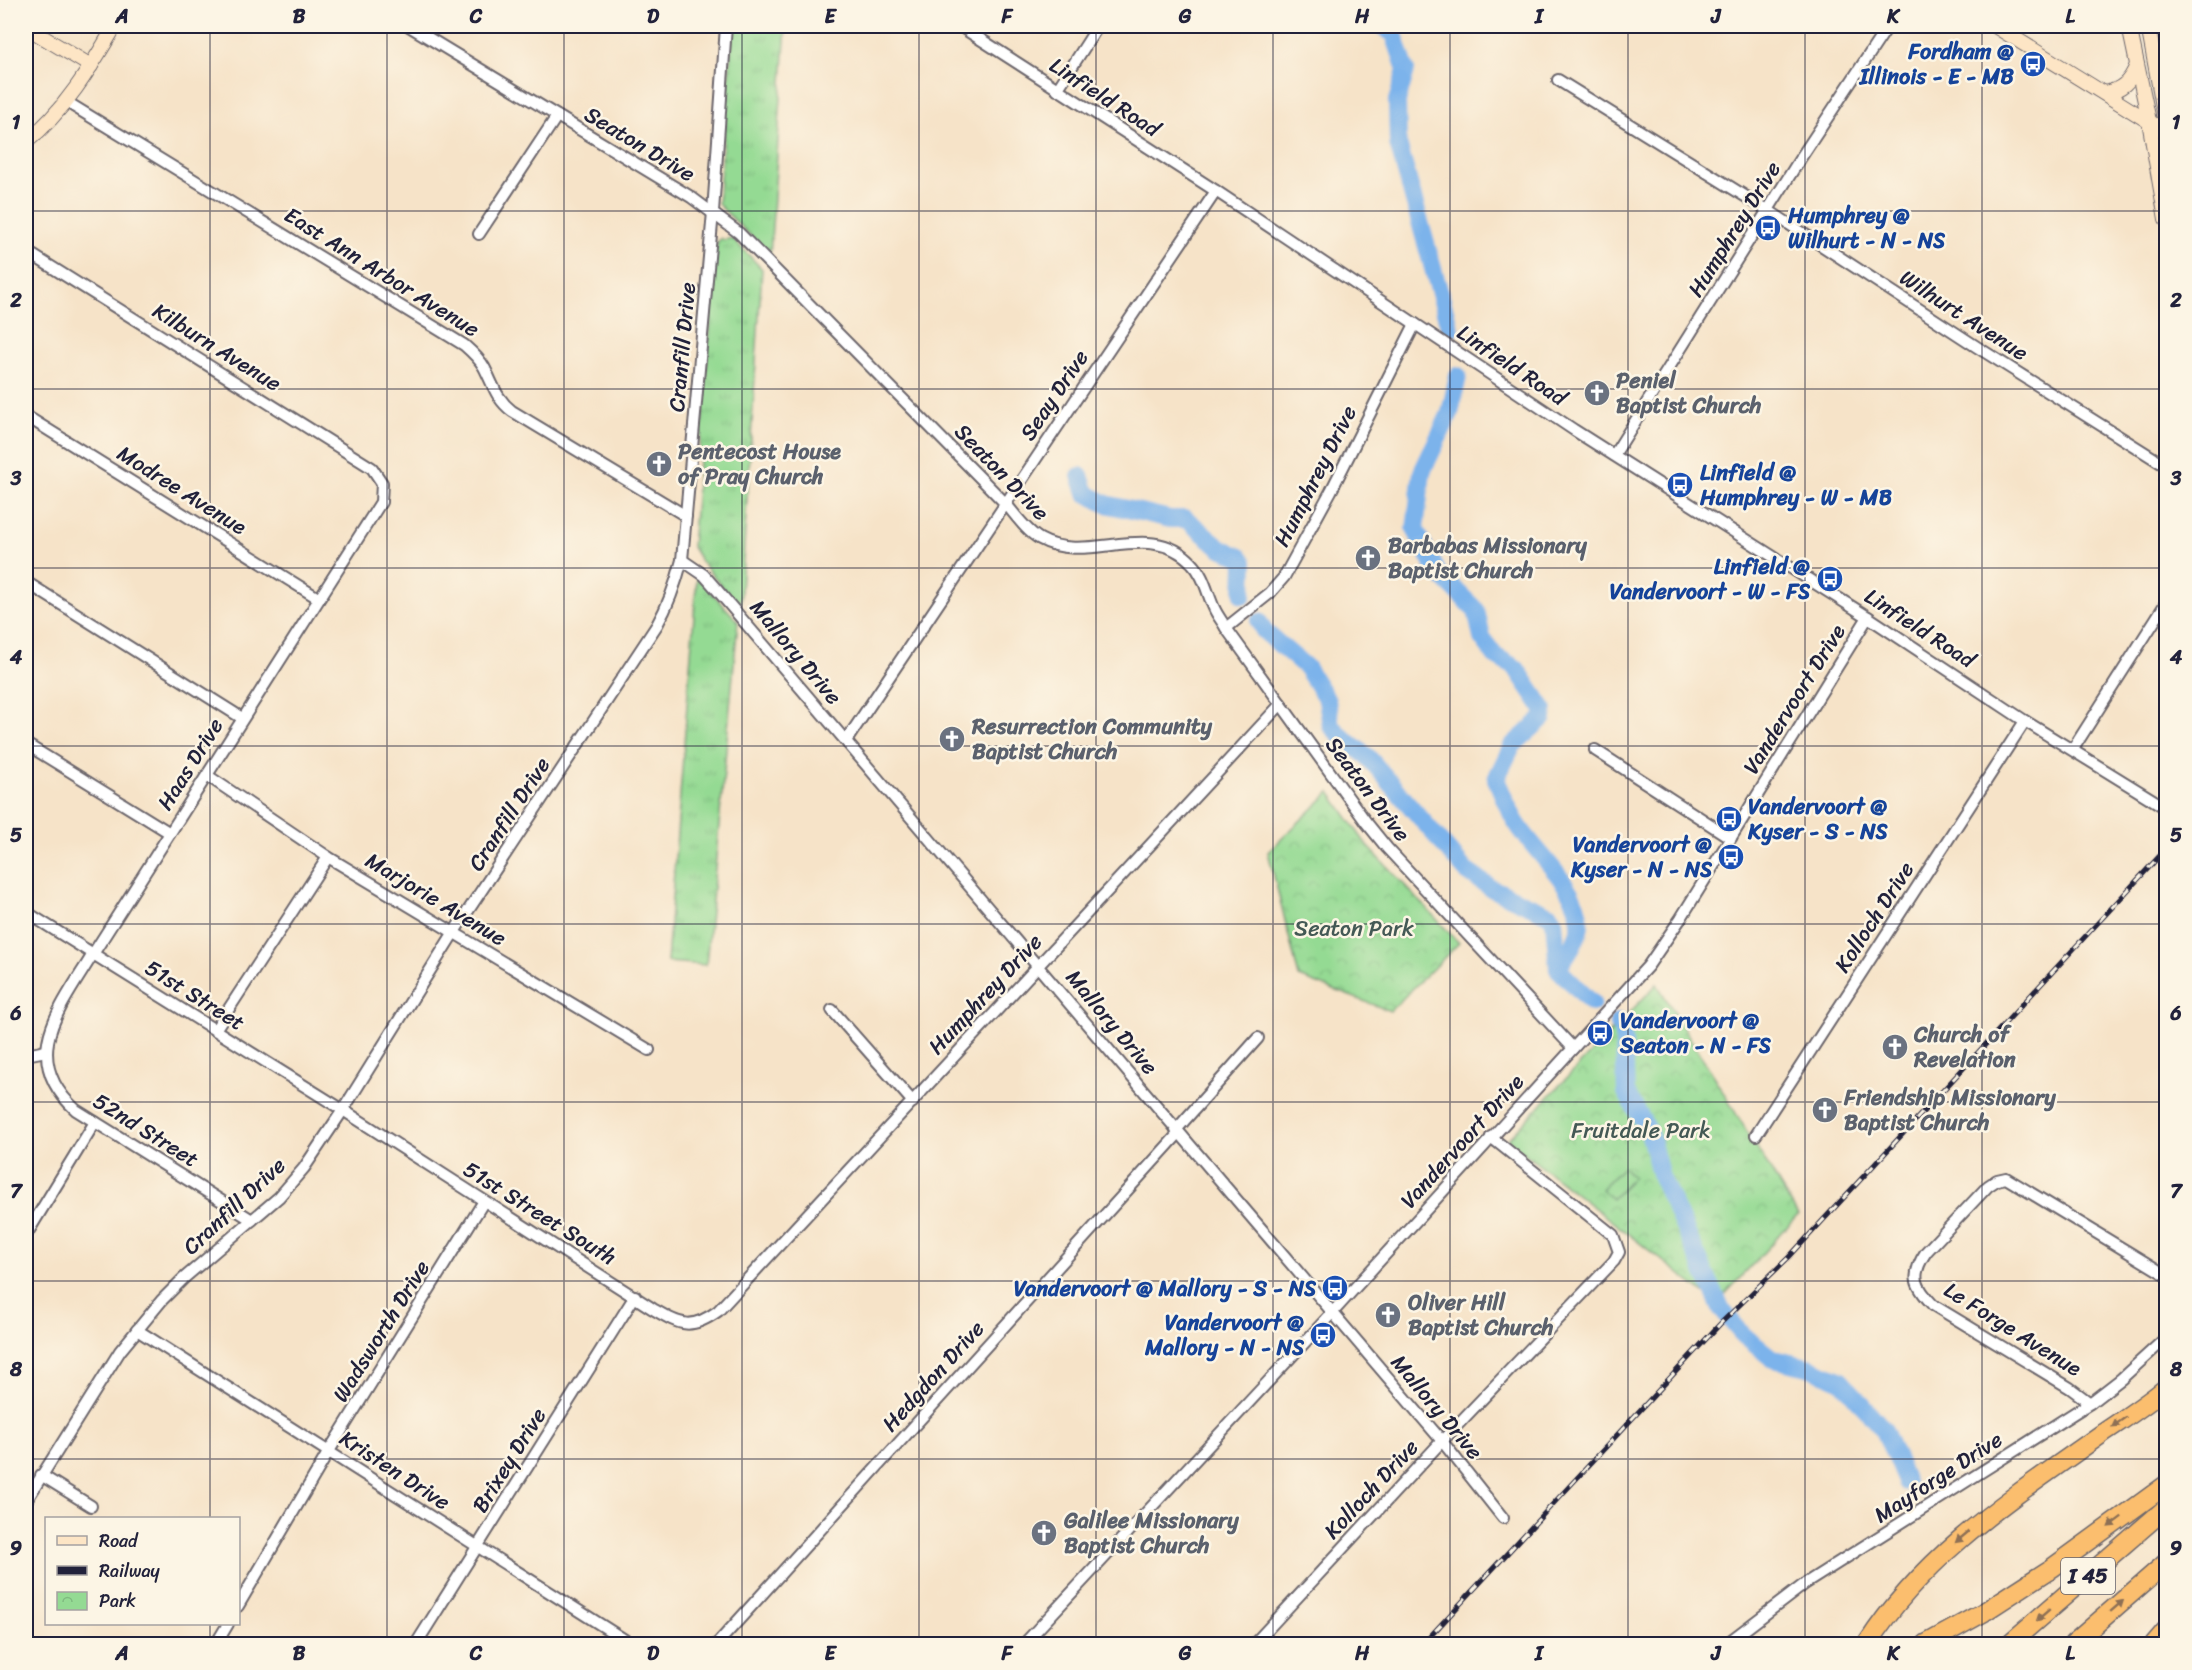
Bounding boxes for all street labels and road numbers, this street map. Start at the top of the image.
street label: Linfield Road [1041,46,1170,148]
street label: Seaton Drive [577,95,703,193]
street label: Humphrey Drive [1676,153,1792,305]
street label: East Ann Arbor Avenue [276,196,488,348]
street label: Wilhurt Avenue [1892,259,2036,371]
street label: Cranfill Drive [657,281,707,413]
street label: Kilburn Avenue [145,292,289,402]
street label: Linfield Road [1449,314,1576,417]
street label: Seay Drive [1009,341,1099,449]
street label: Humphrey Drive [1263,398,1367,554]
street label: Seaton Drive [945,414,1059,530]
street label: Modree Avenue [109,434,255,546]
street label: Linfield Road [1856,577,1985,679]
street label: Mallory Drive [740,590,852,714]
street label: Vandervoort Drive [1732,616,1856,782]
street label: Haas Drive [146,710,234,818]
street label: Seaton Drive [1315,728,1421,850]
street label: Cranfill Drive [457,749,561,879]
street label: Marjorie Avenue [358,841,514,957]
street label: Kolloch Drive [1823,853,1925,981]
street label: Humphrey Drive [918,924,1052,1064]
street label: 51st Street [137,949,253,1041]
street label: Mallory Drive [1056,960,1168,1084]
street label: Vandervoort Drive [1390,1064,1534,1218]
street label: 52nd Street [85,1082,207,1178]
street label: Cranfill Drive [173,1147,295,1265]
street label: 51st Street South [456,1150,624,1276]
street label: Wadsworth Drive [322,1252,440,1410]
street label: Le Forge Avenue [1936,1271,2090,1387]
street label: Hedgdon Drive [872,1311,994,1441]
street label: Mallory Drive [1381,1345,1493,1469]
street label: Brixey Drive [461,1400,557,1520]
street label: Kristen Drive [331,1419,459,1521]
street label: Mayforge Drive [1866,1421,2010,1533]
street label: Kolloch Drive [1314,1430,1428,1548]
road number: I 45 [2061,1558,2115,1594]

